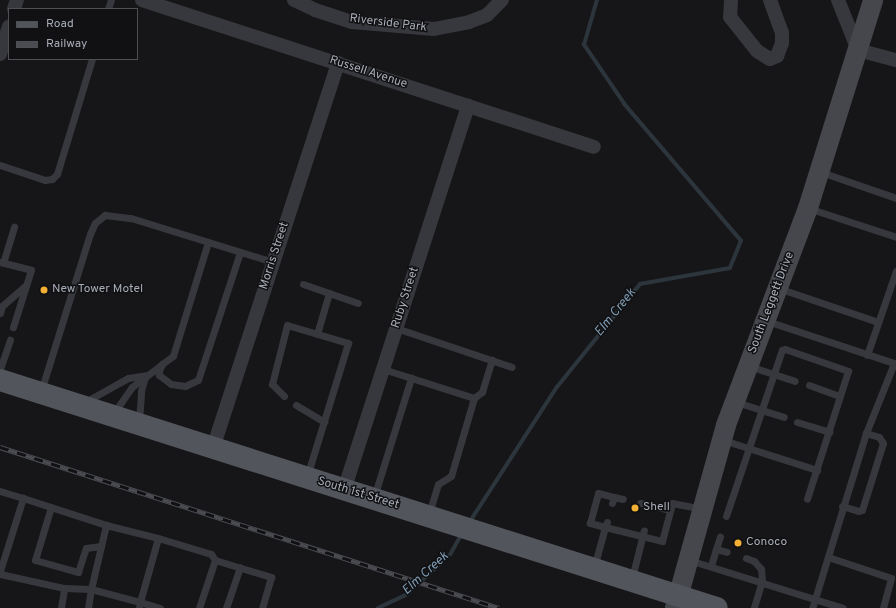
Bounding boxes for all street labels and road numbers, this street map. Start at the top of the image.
street label: Riverside Park [349,12,427,36]
street label: Russell Avenue [327,54,409,92]
street label: Morris Street [257,220,293,292]
street label: South Leggett Drive [746,250,798,356]
street label: Ruby Street [389,266,423,330]
street label: South 1st Street [316,475,400,513]

